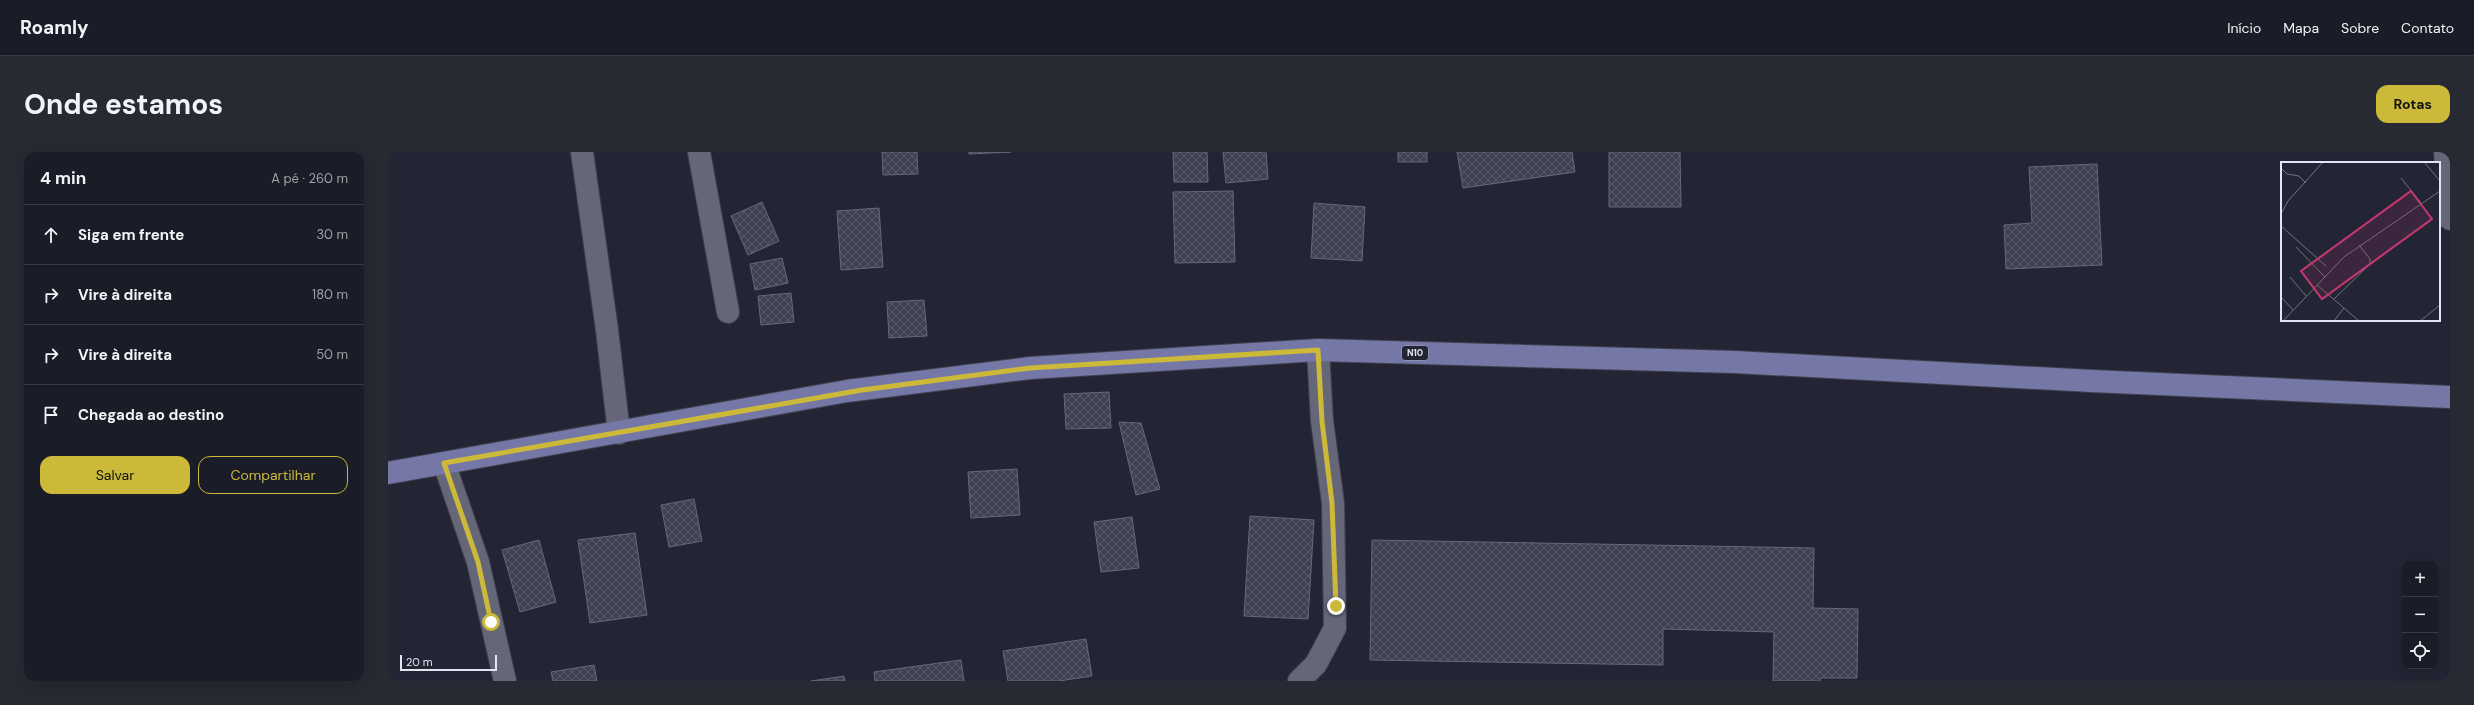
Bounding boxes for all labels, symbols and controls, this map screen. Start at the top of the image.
text: Roamly [20,15,89,40]
text: Início [2227,19,2261,37]
text: Mapa [2283,19,2319,37]
text: Sobre [2341,19,2379,37]
text: Contato [2401,19,2454,37]
button: Rotas [2376,85,2450,123]
text: Onde estamos [24,86,223,123]
inset map [2281,162,2440,321]
text: 4 min [40,167,86,189]
text: A pé · 260 m [271,170,348,187]
icon: ahead [40,224,62,246]
text: Siga em frente [78,225,184,245]
text: 30 m [316,226,348,243]
icon: right [40,284,62,306]
text: Vire à direita [78,285,172,305]
text: 180 m [312,286,348,303]
icon: right [40,344,62,366]
text: Vire à direita [78,345,172,365]
text: 50 m [316,346,348,363]
road number: N10 [1402,346,1428,360]
icon: arrive [40,404,62,426]
text: Chegada ao destino [78,405,224,425]
button: Salvar [40,456,190,494]
button: Compartilhar [198,456,348,494]
map controls [2402,561,2438,669]
button: + [2402,561,2438,597]
route end [1327,597,1345,615]
button: − [2402,597,2438,633]
route start [482,613,500,631]
button: locate [2402,633,2438,669]
scale bar [400,653,497,672]
text: 20 m [406,655,432,669]

